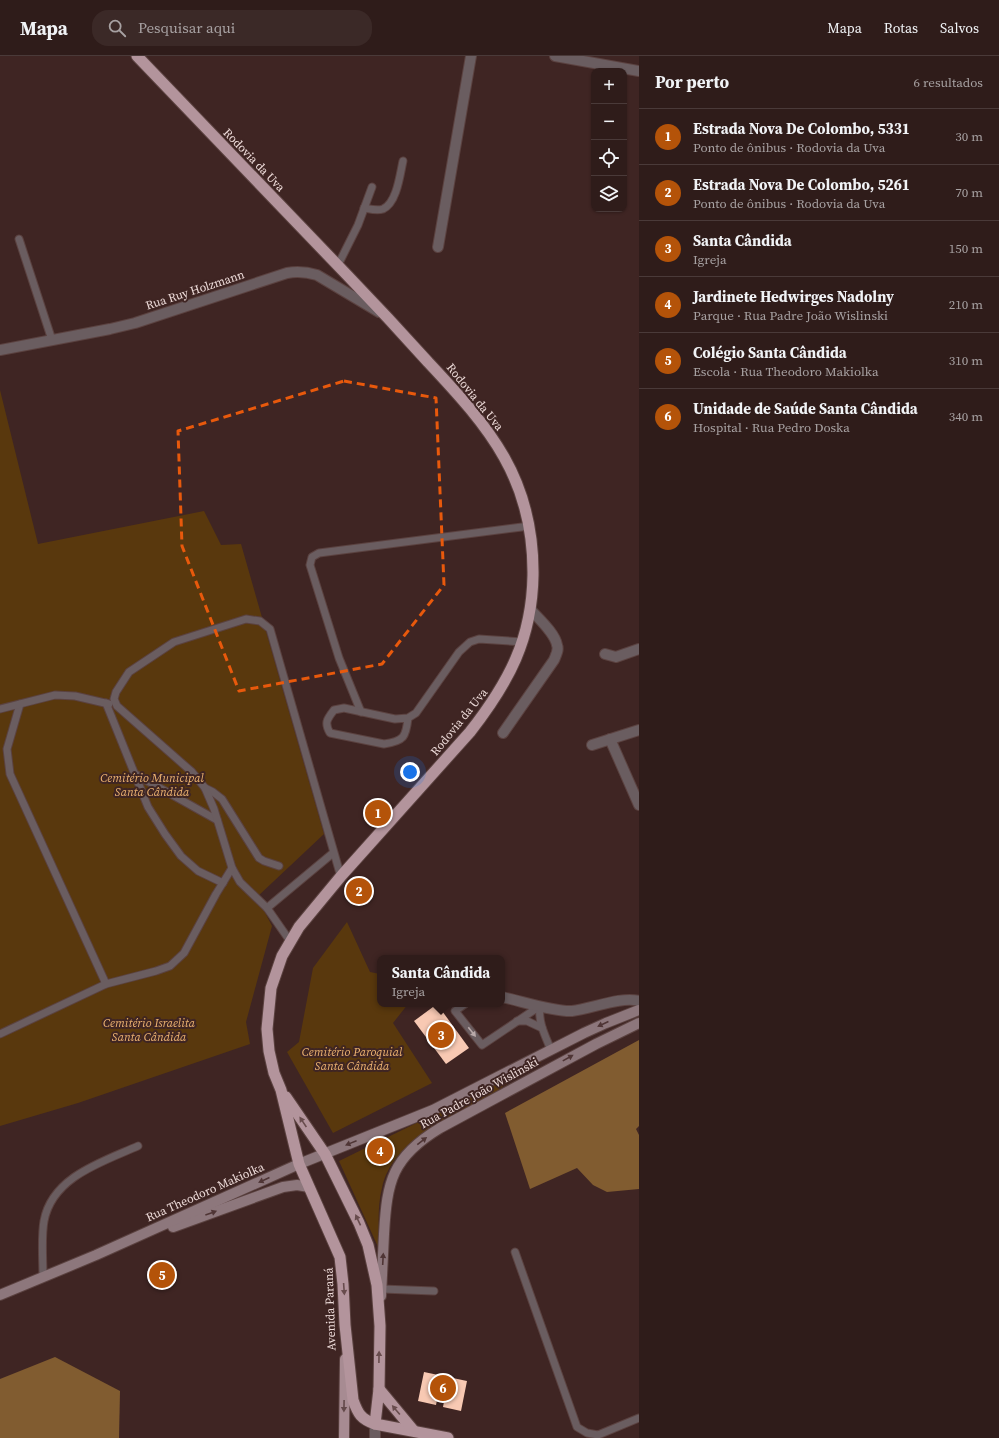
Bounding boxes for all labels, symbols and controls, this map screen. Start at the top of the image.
search box [92,10,372,46]
text: Mapa [20,15,68,41]
icon: search [106,17,128,39]
text: Pesquisar aqui [138,17,235,38]
text: Mapa [827,18,862,38]
text: Rotas [884,18,918,38]
text: Salvos [940,18,979,38]
map controls [591,68,627,212]
button: + [591,68,627,104]
text: Por perto [655,70,729,94]
text: 6 resultados [913,74,983,91]
button: − [591,104,627,140]
text: Estrada Nova De Colombo, 5331 [693,118,910,139]
street label: Rodovia da Uva [220,125,289,196]
text: 1 [664,128,672,145]
text: 30 m [955,128,983,145]
text: Ponto de ônibus · Rodovia da Uva [693,139,885,156]
button: locate [591,140,627,176]
text: Estrada Nova De Colombo, 5261 [693,174,910,195]
button: layers [591,176,627,212]
text: 2 [664,184,672,201]
text: 70 m [955,184,983,201]
text: Ponto de ônibus · Rodovia da Uva [693,195,885,212]
text: Santa Cândida [693,230,792,251]
text: 3 [664,240,672,257]
text: 150 m [949,240,983,257]
text: Igreja [693,251,727,268]
street label: Rua Ruy Holzmann [144,266,246,314]
text: Jardinete Hedwirges Nadolny [693,286,894,307]
text: 4 [664,296,672,313]
text: 210 m [949,296,983,313]
text: Parque · Rua Padre João Wislinski [693,307,888,324]
text: Colégio Santa Cândida [693,342,847,363]
text: 5 [664,352,672,369]
text: 310 m [949,352,983,369]
street label: Rodovia da Uva [443,360,508,435]
text: Escola · Rua Theodoro Makiolka [693,363,879,380]
text: Unidade de Saúde Santa Cândida [693,398,918,419]
text: 6 [664,408,672,425]
text: 340 m [949,408,983,425]
text: Hospital · Rua Pedro Doska [693,419,850,436]
street label: Rodovia da Uva [427,684,492,759]
your location [400,762,420,782]
park label: Cemitério Municipal Santa Cândida [100,770,204,800]
pin: 1 [365,798,391,828]
pin: 2 [346,876,372,906]
popup [377,955,505,1007]
text: Santa Cândida [392,962,490,983]
text: Igreja [392,983,425,1000]
park label: Cemitério Israelita Santa Cândida [103,1015,196,1045]
pin: 3 [428,1020,454,1050]
one-way arrow [597,1021,608,1027]
one-way arrow [467,1027,476,1038]
park label: Cemitério Paroquial Santa Cândida [302,1044,403,1074]
street label: Rua Padre João Wislinski [417,1054,541,1132]
one-way arrow [563,1055,574,1062]
one-way arrow [299,1116,307,1127]
pin: 4 [367,1136,393,1166]
one-way arrow [416,1136,427,1145]
one-way arrow [346,1140,357,1146]
street label: Rua Theodoro Makiolka [143,1158,267,1225]
one-way arrow [258,1177,269,1183]
one-way arrow [206,1209,218,1215]
one-way arrow [355,1214,361,1225]
one-way arrow [380,1252,386,1265]
pin: 5 [149,1260,175,1290]
street label: Avenida Paraná [321,1266,339,1351]
one-way arrow [340,1283,347,1295]
one-way arrow [376,1351,383,1363]
pin: 6 [430,1373,456,1403]
one-way arrow [341,1400,347,1413]
one-way arrow [392,1404,400,1415]

